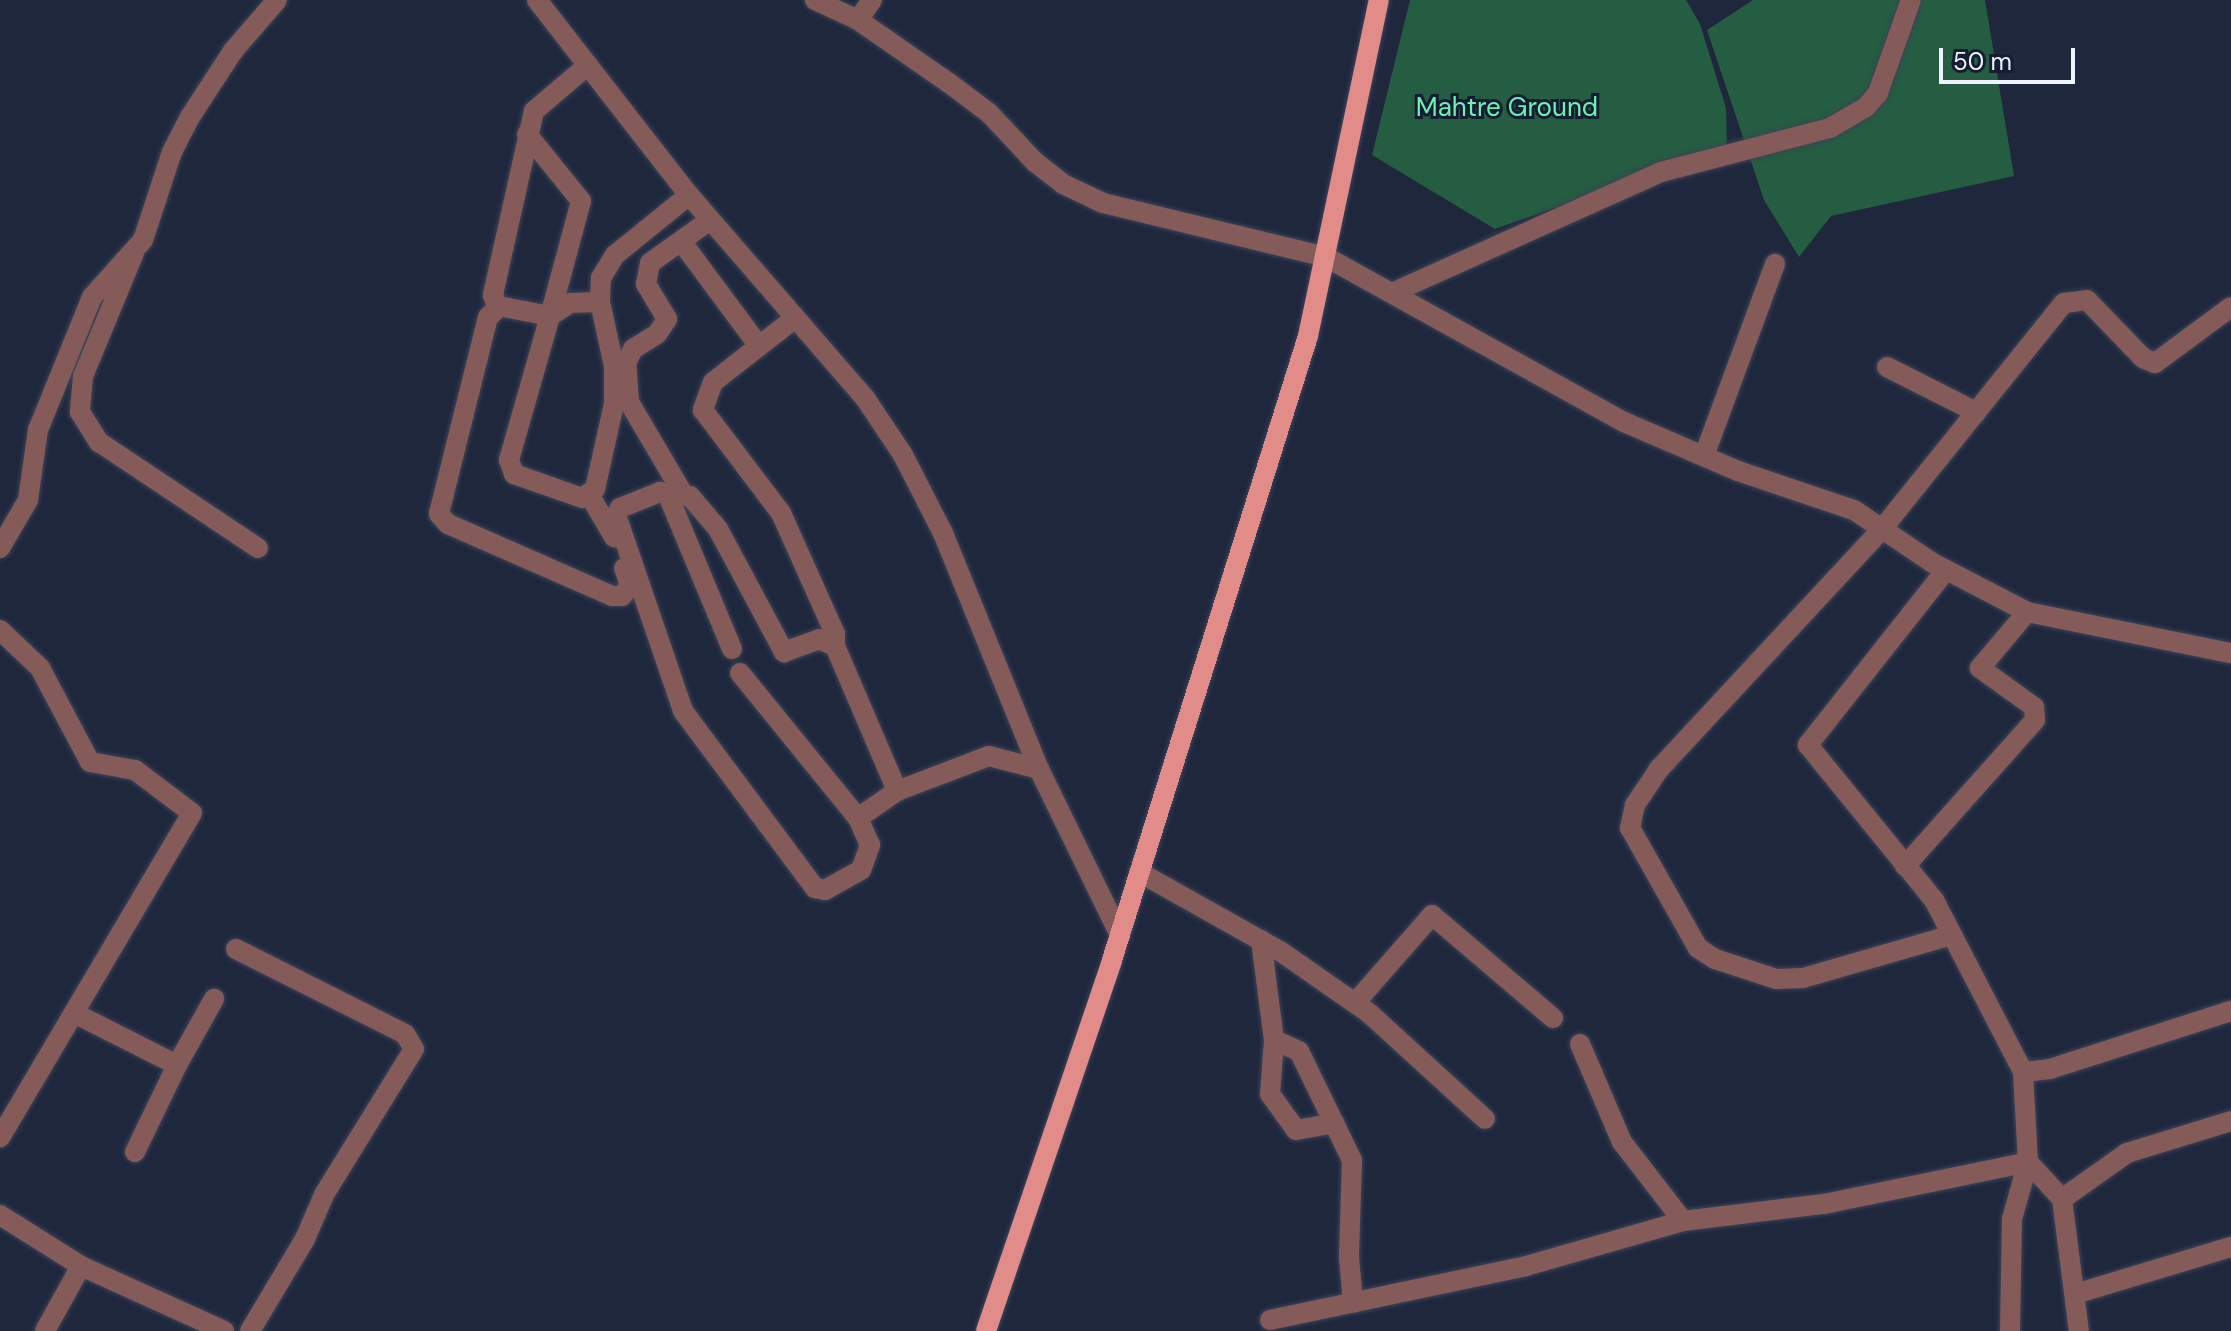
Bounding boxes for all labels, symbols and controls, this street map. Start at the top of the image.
scale bar [1943,32,2079,82]
text: 50 m [1953,46,2012,77]
park label: Mahtre Ground [1416,92,1598,124]

